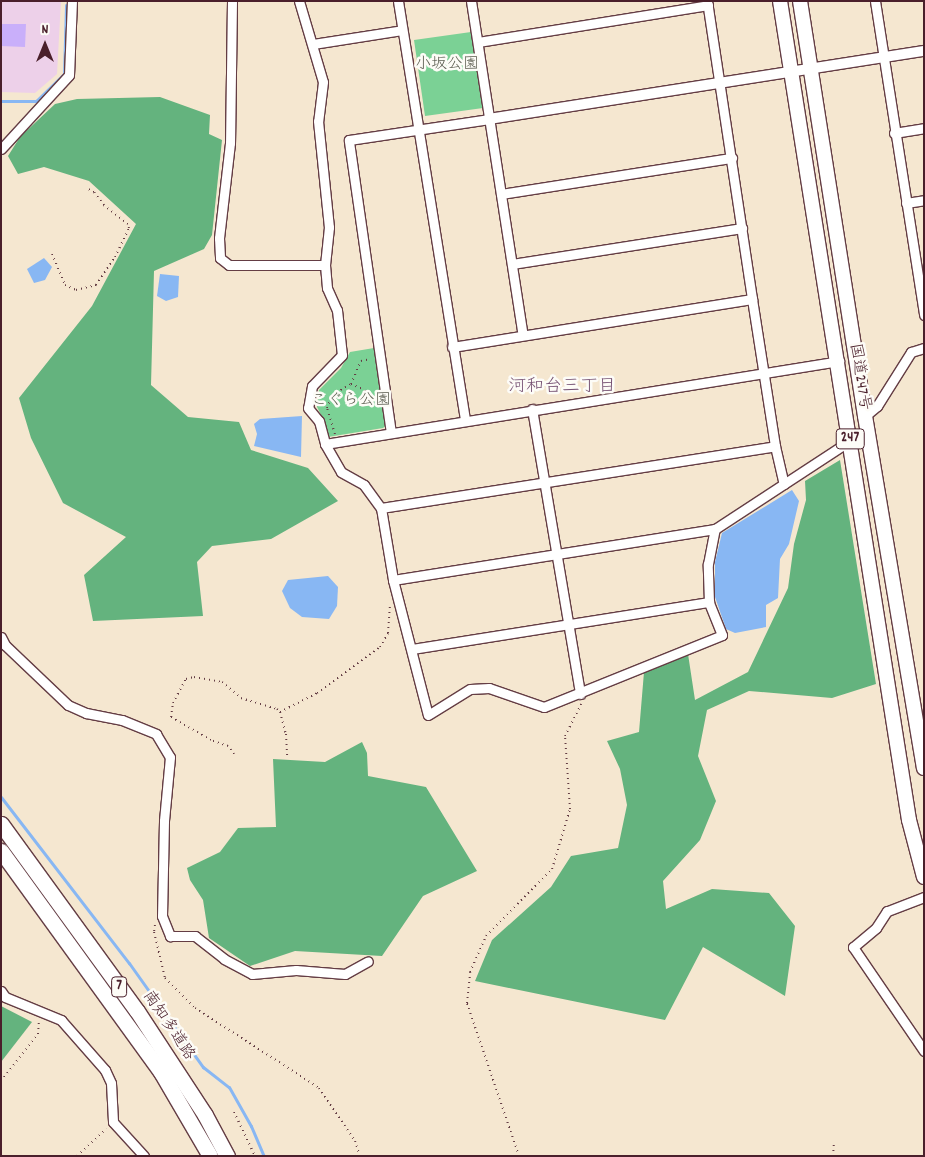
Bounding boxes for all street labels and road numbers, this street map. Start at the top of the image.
street label: 国道247号 [844,342,874,412]
road number: 247 [835,426,865,452]
road number: 7 [110,974,128,1000]
street label: 南知多道路 [138,987,198,1065]

